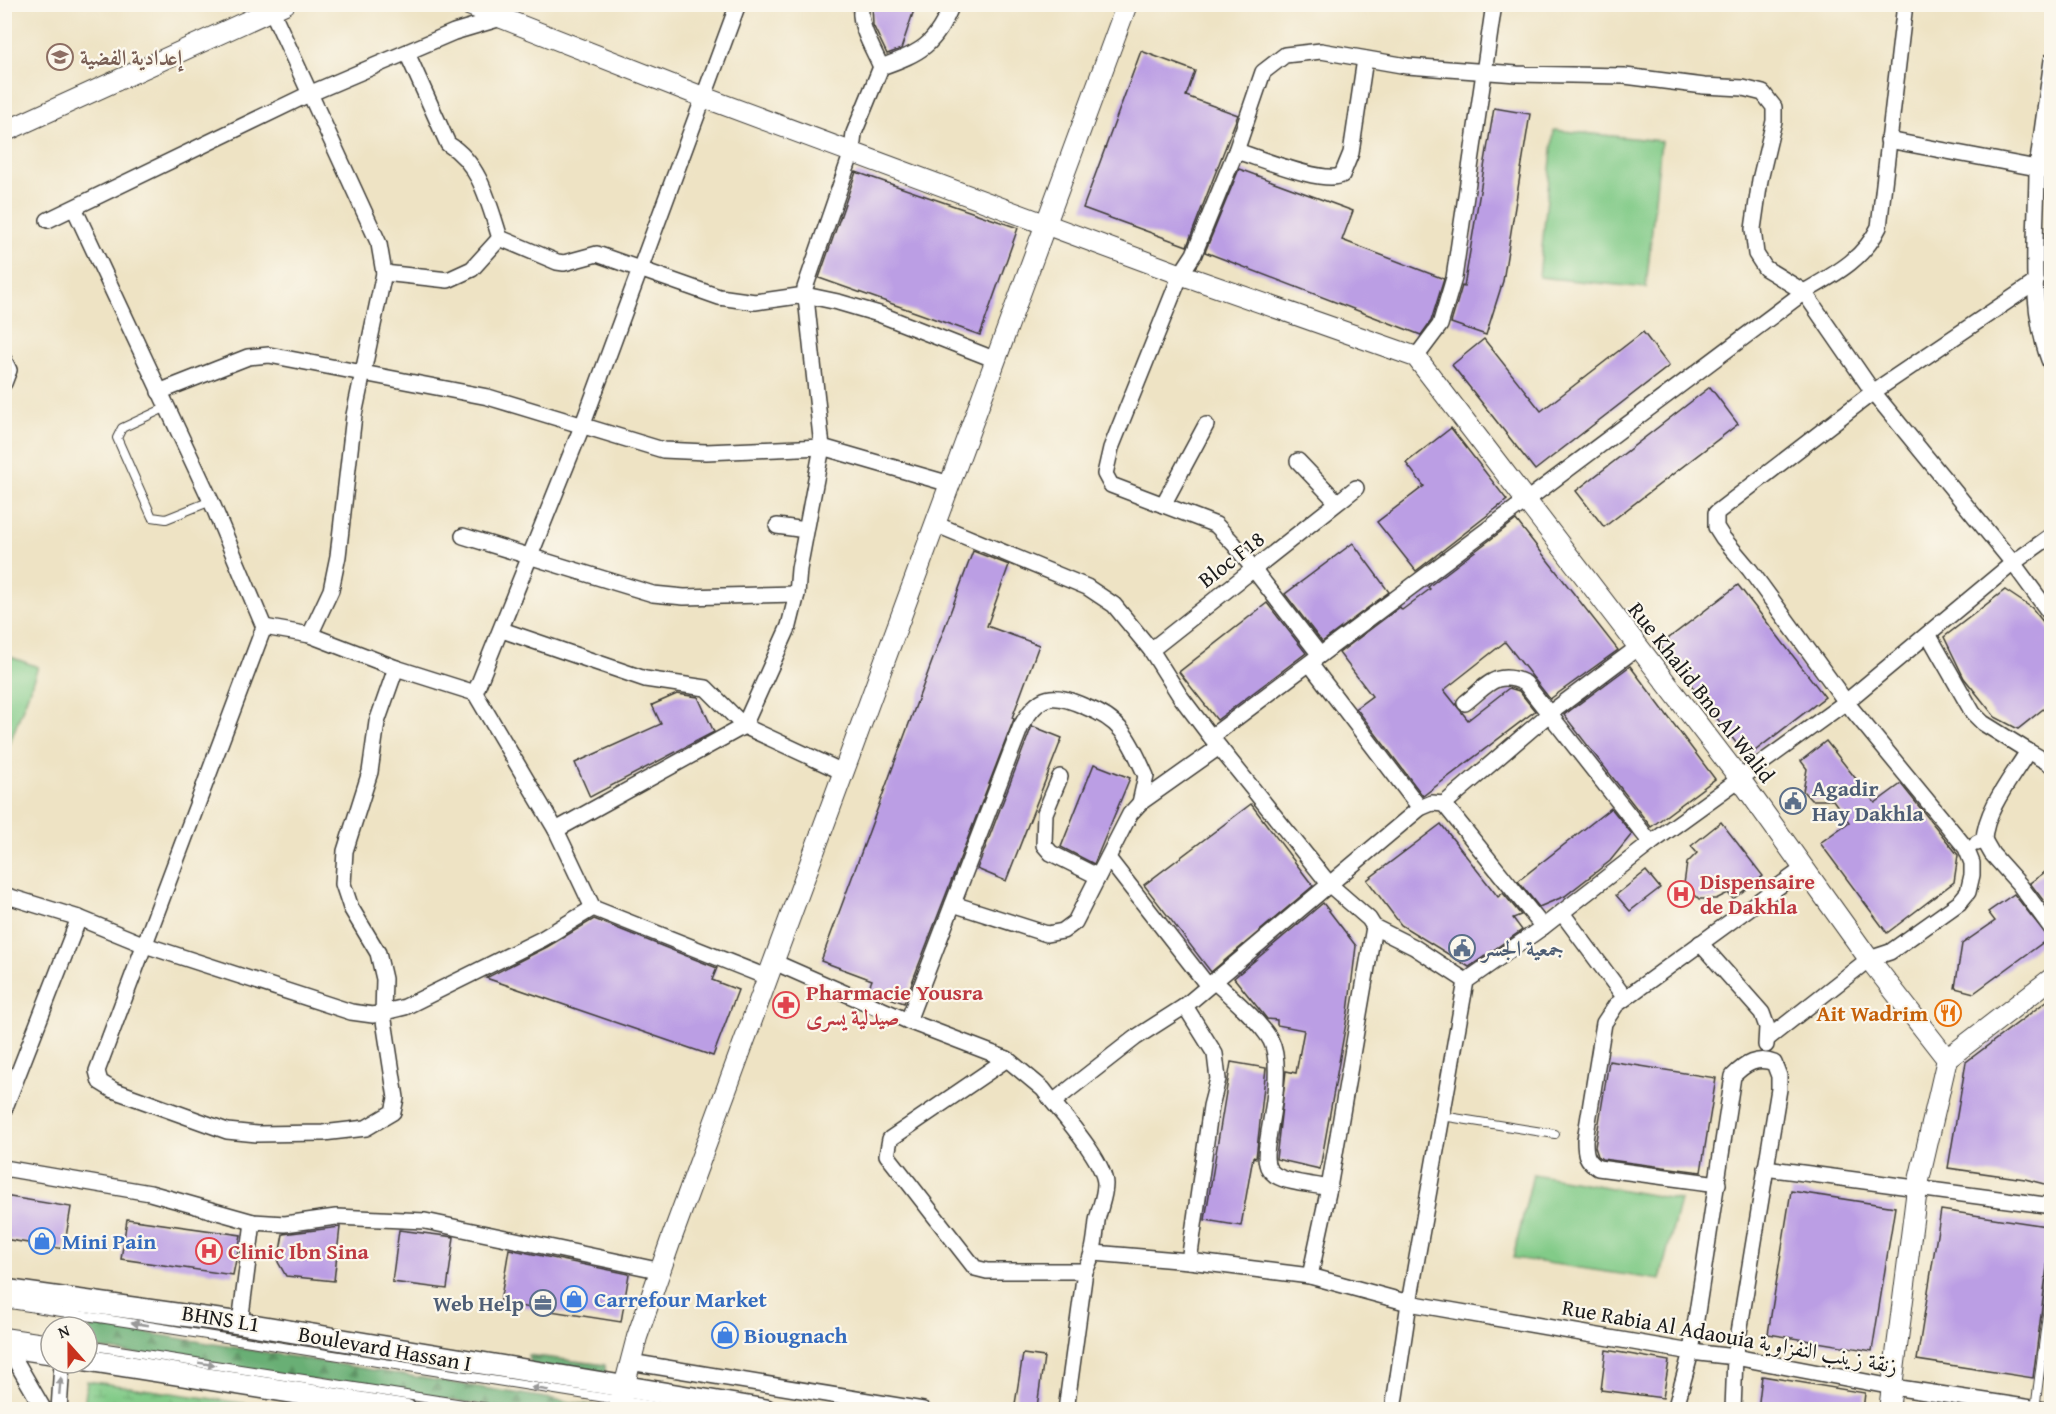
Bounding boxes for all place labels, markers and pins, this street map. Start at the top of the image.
place label: إعدادية الفضية [80,41,185,73]
school or university icon: إعدادية الفضية [45,42,75,72]
place label: Agadir Hay Dakhla [1812,772,1925,829]
public building icon: Agadir Hay Dakhla [1778,786,1808,816]
place label: Dispensaire de Dakhla [1700,865,1815,922]
hospital icon: Dispensaire de Dakhla [1666,879,1696,909]
place label: جمعية الجسر [1479,932,1564,964]
public building icon: جمعية الجسر [1447,933,1477,963]
place label: Pharmacie Yousra صيدلية يسرى [806,976,984,1033]
pharmacy icon: Pharmacie Yousra صيدلية يسرى [771,990,801,1020]
place label: Ait Wadrim [1816,997,1928,1029]
restaurant icon: Ait Wadrim [1933,998,1963,1028]
place label: Mini Pain [62,1225,156,1257]
shop icon: Mini Pain [27,1226,57,1256]
place label: Clinic Ibn Sina [228,1235,370,1267]
hospital icon: Clinic Ibn Sina [194,1236,224,1266]
place label: Carrefour Market [594,1283,768,1315]
shop icon: Carrefour Market [559,1284,589,1314]
place label: Web Help [433,1287,524,1319]
office icon: Web Help [528,1288,558,1318]
place label: Biougnach [744,1319,847,1351]
shop icon: Biougnach [710,1320,740,1350]

